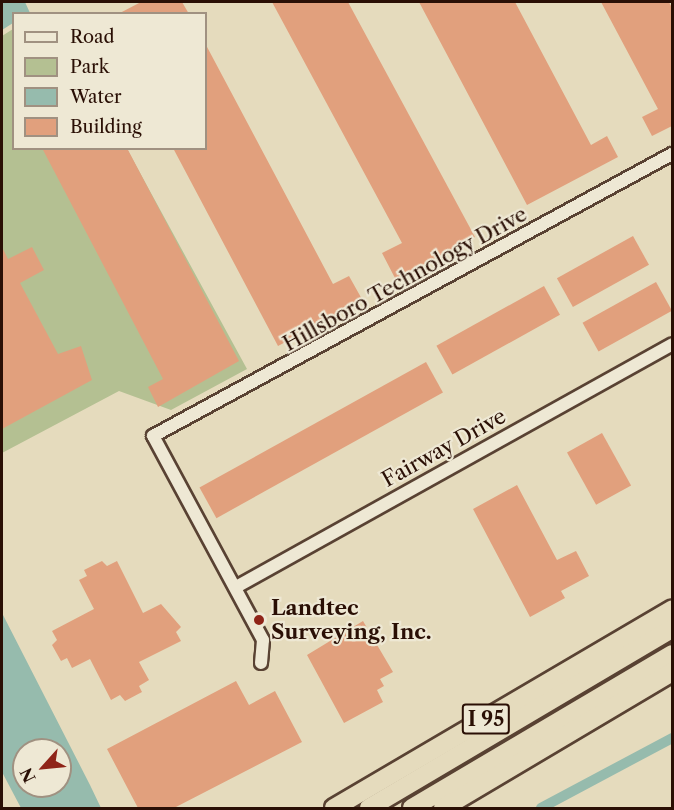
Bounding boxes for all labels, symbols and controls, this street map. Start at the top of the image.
legend [12,12,207,150]
text: Road [70,26,115,48]
text: Park [70,56,109,78]
text: Water [70,86,122,108]
text: Building [70,116,142,138]
street label: Hillsboro Technology Drive [278,201,532,357]
street label: Fairway Drive [377,403,511,493]
place label: Landtec Surveying, Inc. [271,595,432,645]
marker: Landtec Surveying, Inc. [252,613,266,627]
road number: I 95 [460,702,512,736]
north arrow [12,738,72,798]
text: N [16,765,40,786]

